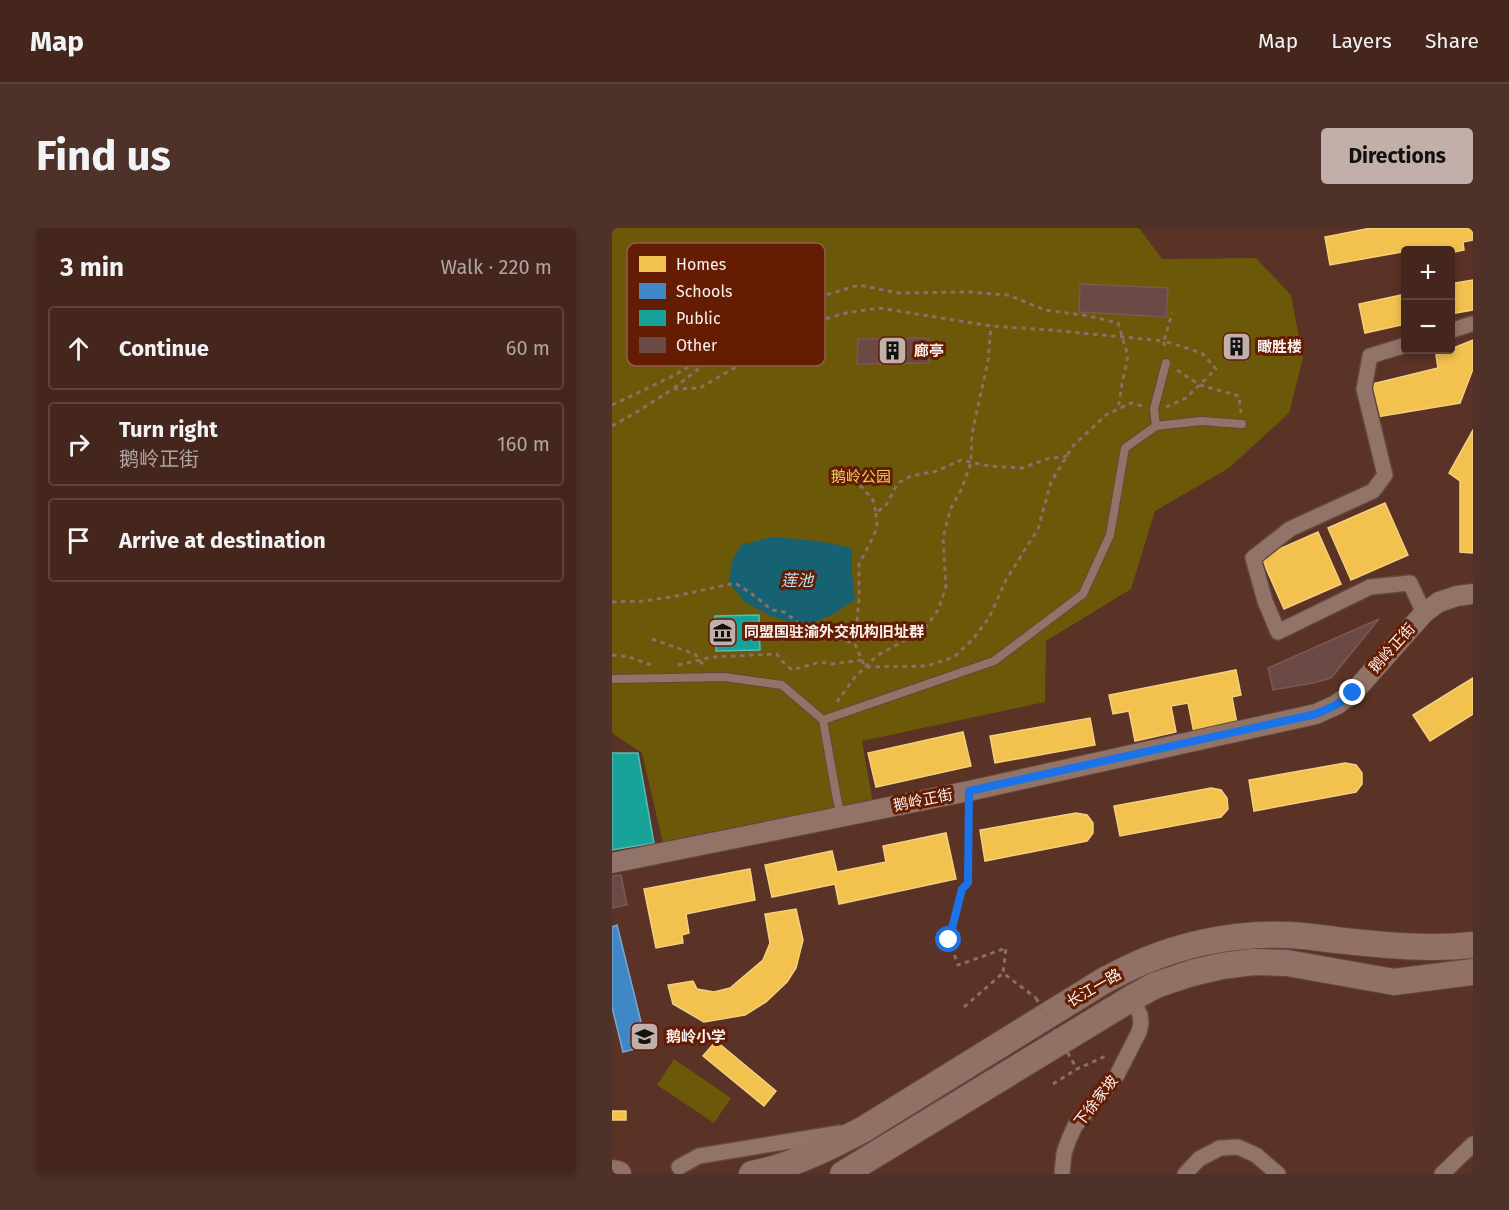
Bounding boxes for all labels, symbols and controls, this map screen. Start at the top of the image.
text: Map [30,25,84,58]
text: Map [1258,28,1298,54]
text: Layers [1331,28,1392,54]
text: Share [1425,28,1479,54]
button: Directions [1321,128,1473,184]
text: Find us [36,131,171,181]
legend [627,243,825,366]
map controls [1401,246,1455,354]
button: + [1401,246,1455,300]
text: 3 min [60,252,124,283]
text: Walk · 220 m [441,255,552,279]
text: Homes [676,255,726,274]
text: Schools [676,282,733,301]
button: − [1401,300,1455,354]
text: Public [676,309,721,328]
building icon: 瞰胜楼 [1220,331,1252,363]
icon: ahead [62,332,95,365]
text: Continue [119,335,209,362]
building icon: 廊亭 [877,335,909,367]
text: 60 m [506,336,550,360]
text: Other [676,336,718,355]
place label: 瞰胜楼 [1257,338,1302,356]
place label: 廊亭 [914,342,944,360]
text: Turn right [119,416,218,443]
icon: right [62,428,95,461]
text: 160 m [497,432,550,456]
text: 鹅岭正街 [119,447,199,471]
park label: 鹅岭公园 [831,468,891,486]
icon: arrive [62,524,95,557]
text: Arrive at destination [119,527,326,554]
water label: 莲池 [781,571,815,590]
museum icon: 同盟国驻渝外交机构旧址群 [707,616,739,648]
street label: 鹅岭正街 [1365,620,1419,676]
place label: 同盟国驻渝外交机构旧址群 [744,623,924,641]
route end [1339,679,1365,705]
street label: 鹅岭正街 [892,785,954,815]
route start [935,926,961,952]
street label: 长江一路 [1064,965,1124,1011]
school or university icon: 鹅岭小学 [629,1021,661,1053]
place label: 鹅岭小学 [666,1028,726,1046]
street label: 下徐家坡 [1070,1072,1122,1130]

